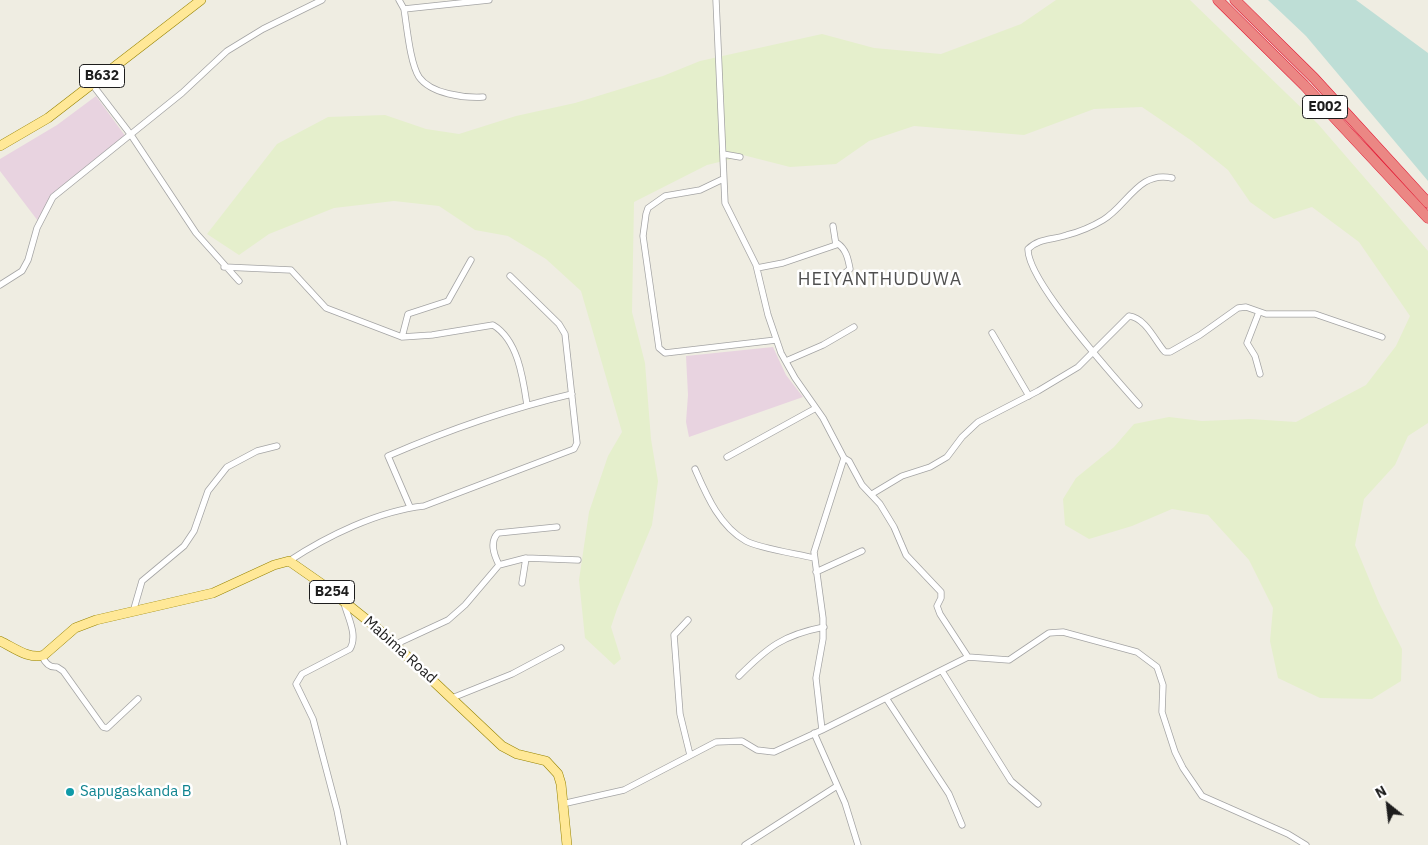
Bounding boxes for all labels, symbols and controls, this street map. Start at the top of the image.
road number: B632 [80,64,124,88]
road number: E002 [1302,95,1348,118]
district label: HEIYANTHUDUWA [796,269,964,291]
road number: B254 [310,580,354,604]
street label: Mabima Road [360,613,440,687]
north arrow [1363,780,1413,830]
text: N [1372,782,1390,802]
place label: Sapugaskanda B [80,783,192,801]
marker: Sapugaskanda B [64,786,76,798]

